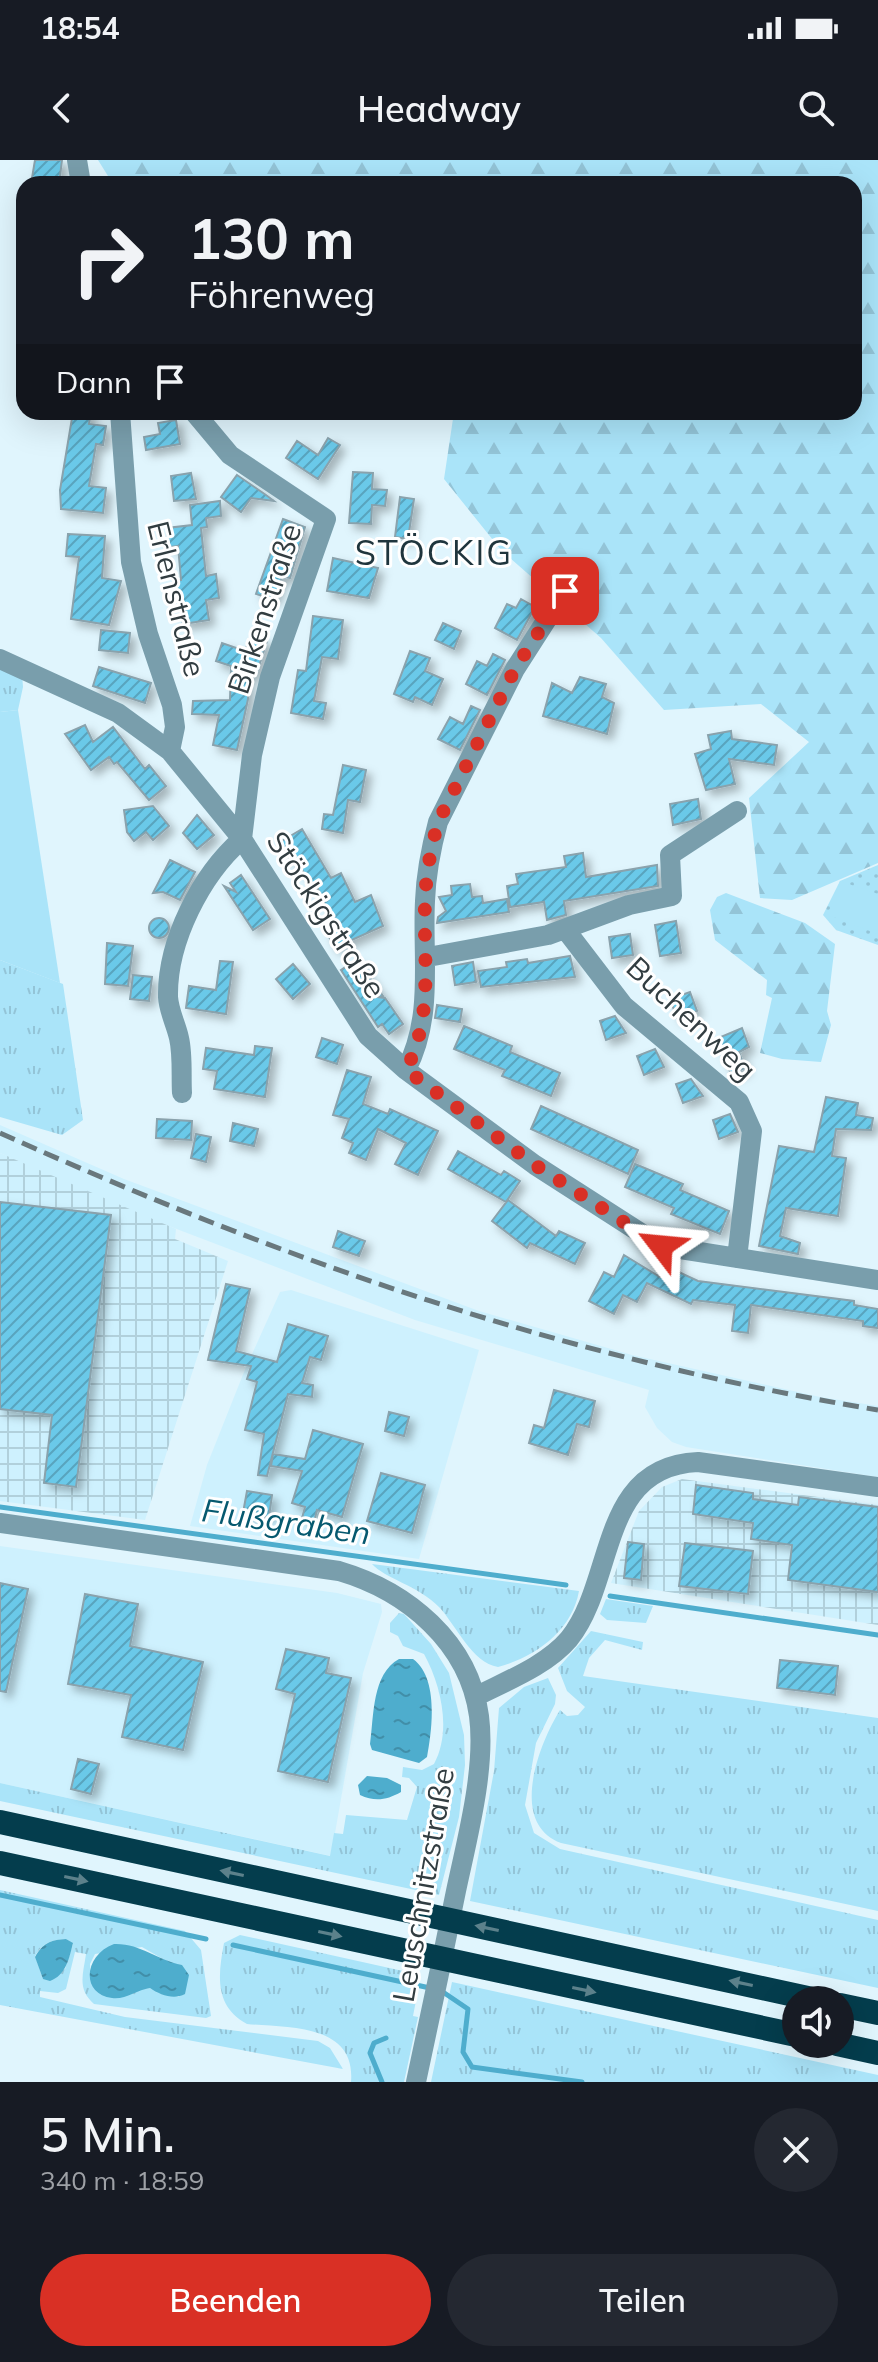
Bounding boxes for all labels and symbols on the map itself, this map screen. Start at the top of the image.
street label: Erlenstraße [139,517,215,680]
street label: Birkenstraße [219,519,309,699]
district label: STÖCKIG [355,531,513,574]
pin [531,557,599,625]
street label: Stöckigstraße [259,824,395,1005]
street label: Buchenweg [619,948,765,1088]
position arrow [619,1204,703,1288]
water label: Flußgraben [199,1489,373,1553]
street label: Leuschnitzstraße [384,1765,462,2005]
one-way arrow [220,1866,245,1879]
one-way arrow [64,1873,89,1886]
one-way arrow [474,1921,499,1934]
one-way arrow [318,1928,343,1941]
one-way arrow [728,1976,753,1989]
one-way arrow [572,1984,597,1997]

